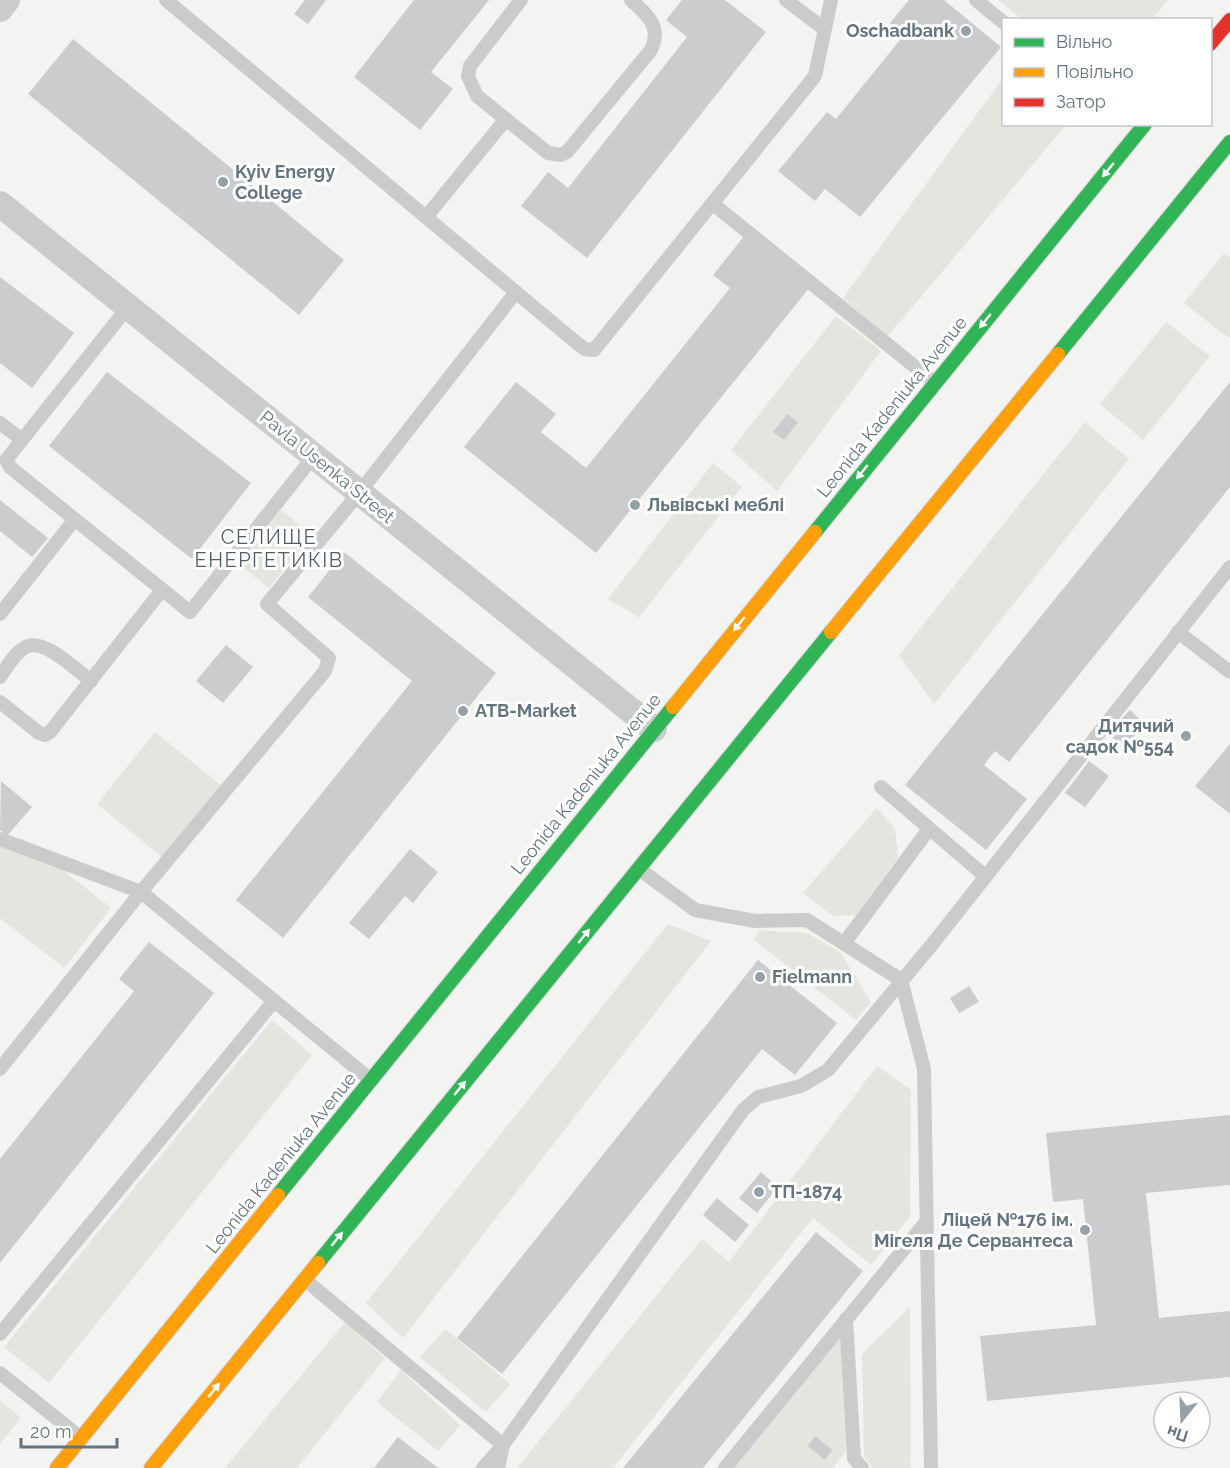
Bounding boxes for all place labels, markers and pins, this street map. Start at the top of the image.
place label: Oschadbank [846,20,955,41]
marker: Oschadbank [959,24,973,38]
place label: Kyiv Energy College [235,161,335,203]
marker: Kyiv Energy College [216,175,230,189]
place label: Львівські меблі [647,494,784,515]
marker: Львівські меблі [628,498,642,512]
place label: ATB-Market [475,700,577,721]
marker: ATB-Market [456,704,470,718]
place label: Дитячий садок №554 [1066,715,1174,757]
marker: Дитячий садок №554 [1179,729,1193,743]
place label: Fielmann [772,966,852,987]
marker: Fielmann [753,970,767,984]
place label: ТП-1874 [771,1181,842,1202]
marker: ТП-1874 [752,1185,766,1199]
place label: Ліцей №176 ім. Мігеля Де Сервантеса [874,1209,1073,1251]
marker: Ліцей №176 ім. Мігеля Де Сервантеса [1078,1223,1092,1237]

